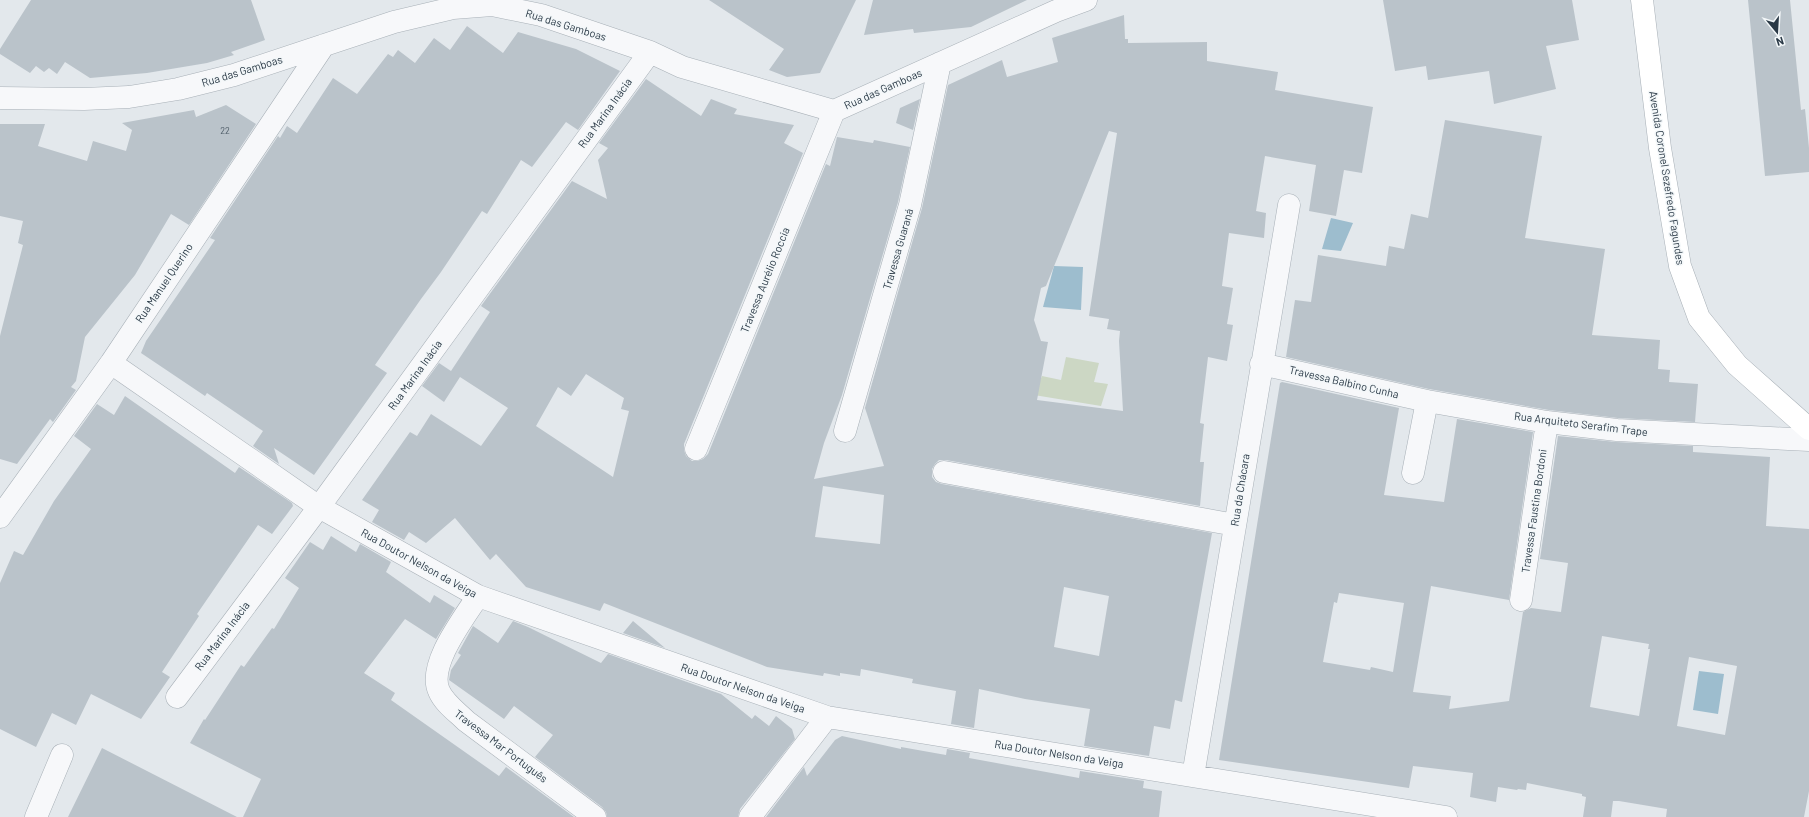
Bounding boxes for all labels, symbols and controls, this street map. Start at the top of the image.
street label: Rua das Gamboas [524,6,608,43]
north arrow [1757,12,1797,52]
text: N [1775,35,1786,49]
street label: Rua das Gamboas [200,52,284,89]
street label: Rua das Gamboas [842,66,924,112]
street label: Rua Marina Inácia [575,75,634,150]
street label: Avenida Coronel Sezefredo Fagundes [1647,90,1688,266]
house number: 22 [220,125,230,136]
street label: Travessa Guaraná [880,207,915,291]
street label: Travessa Aurélio Roccia [737,225,792,334]
street label: Rua Manuel Querino [132,240,195,325]
street label: Rua Marina Inácia [385,337,444,412]
street label: Travessa Balbino Cunha [1288,363,1400,400]
street label: Rua Arquiteto Serafim Trape [1514,409,1649,438]
street label: Travessa Faustina Bordoni [1518,448,1549,574]
street label: Rua da Chácara [1227,453,1252,527]
street label: Rua Doutor Nelson da Veiga [359,525,479,600]
street label: Rua Marina Inácia [191,599,252,673]
street label: Rua Doutor Nelson da Veiga [679,660,807,715]
street label: Travessa Mar Português [452,706,550,785]
street label: Rua Doutor Nelson da Veiga [994,737,1124,770]

